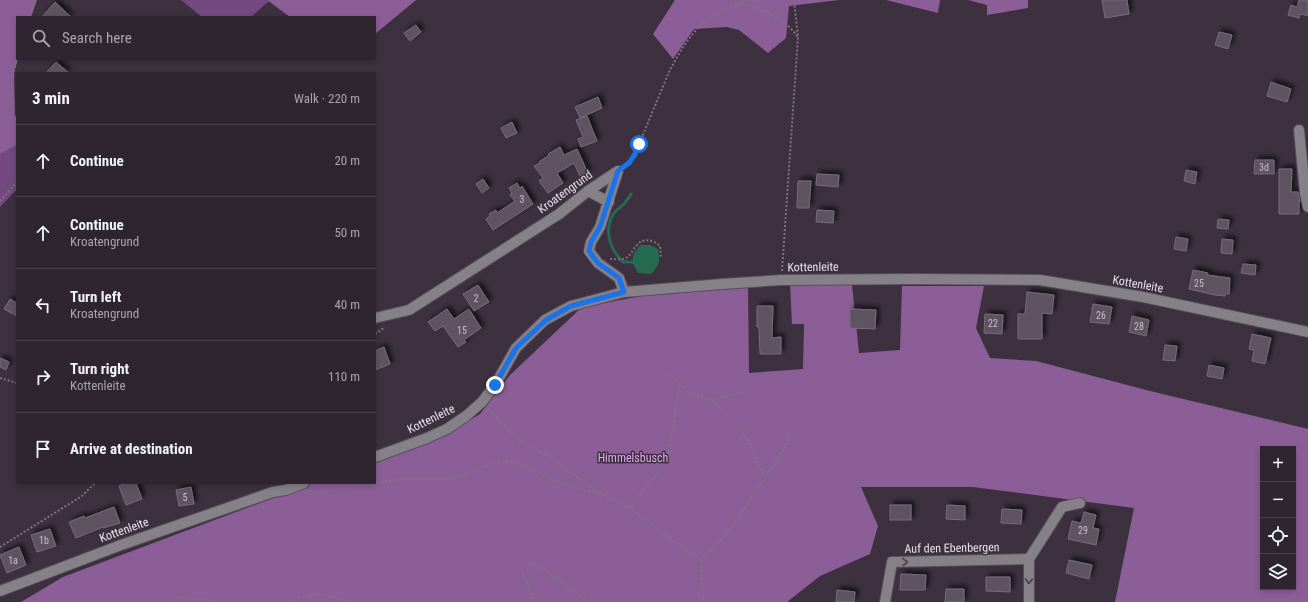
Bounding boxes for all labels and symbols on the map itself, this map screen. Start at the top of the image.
route start [630,135,648,153]
house number: 3d [1259,162,1269,173]
street label: Kroatengrund [535,168,595,216]
house number: 3 [520,194,525,205]
street label: Kottenleite [787,260,839,274]
street label: Kottenleite [1112,273,1165,295]
house number: 25 [1194,278,1204,289]
house number: 2 [474,293,479,304]
house number: 26 [1096,310,1106,321]
house number: 22 [988,318,998,329]
house number: 28 [1134,321,1144,332]
house number: 15 [457,325,467,336]
route end [486,376,504,394]
street label: Kottenleite [405,401,457,437]
park label: Himmelsbusch [598,451,669,465]
house number: 5 [183,492,188,503]
street label: Kottenleite [98,515,151,545]
house number: 29 [1078,525,1088,536]
house number: 1b [39,535,49,546]
street label: Auf den Ebenbergen [904,540,1000,556]
house number: 1a [8,555,18,566]
one-way arrow [902,558,908,566]
one-way arrow [1025,578,1033,584]

